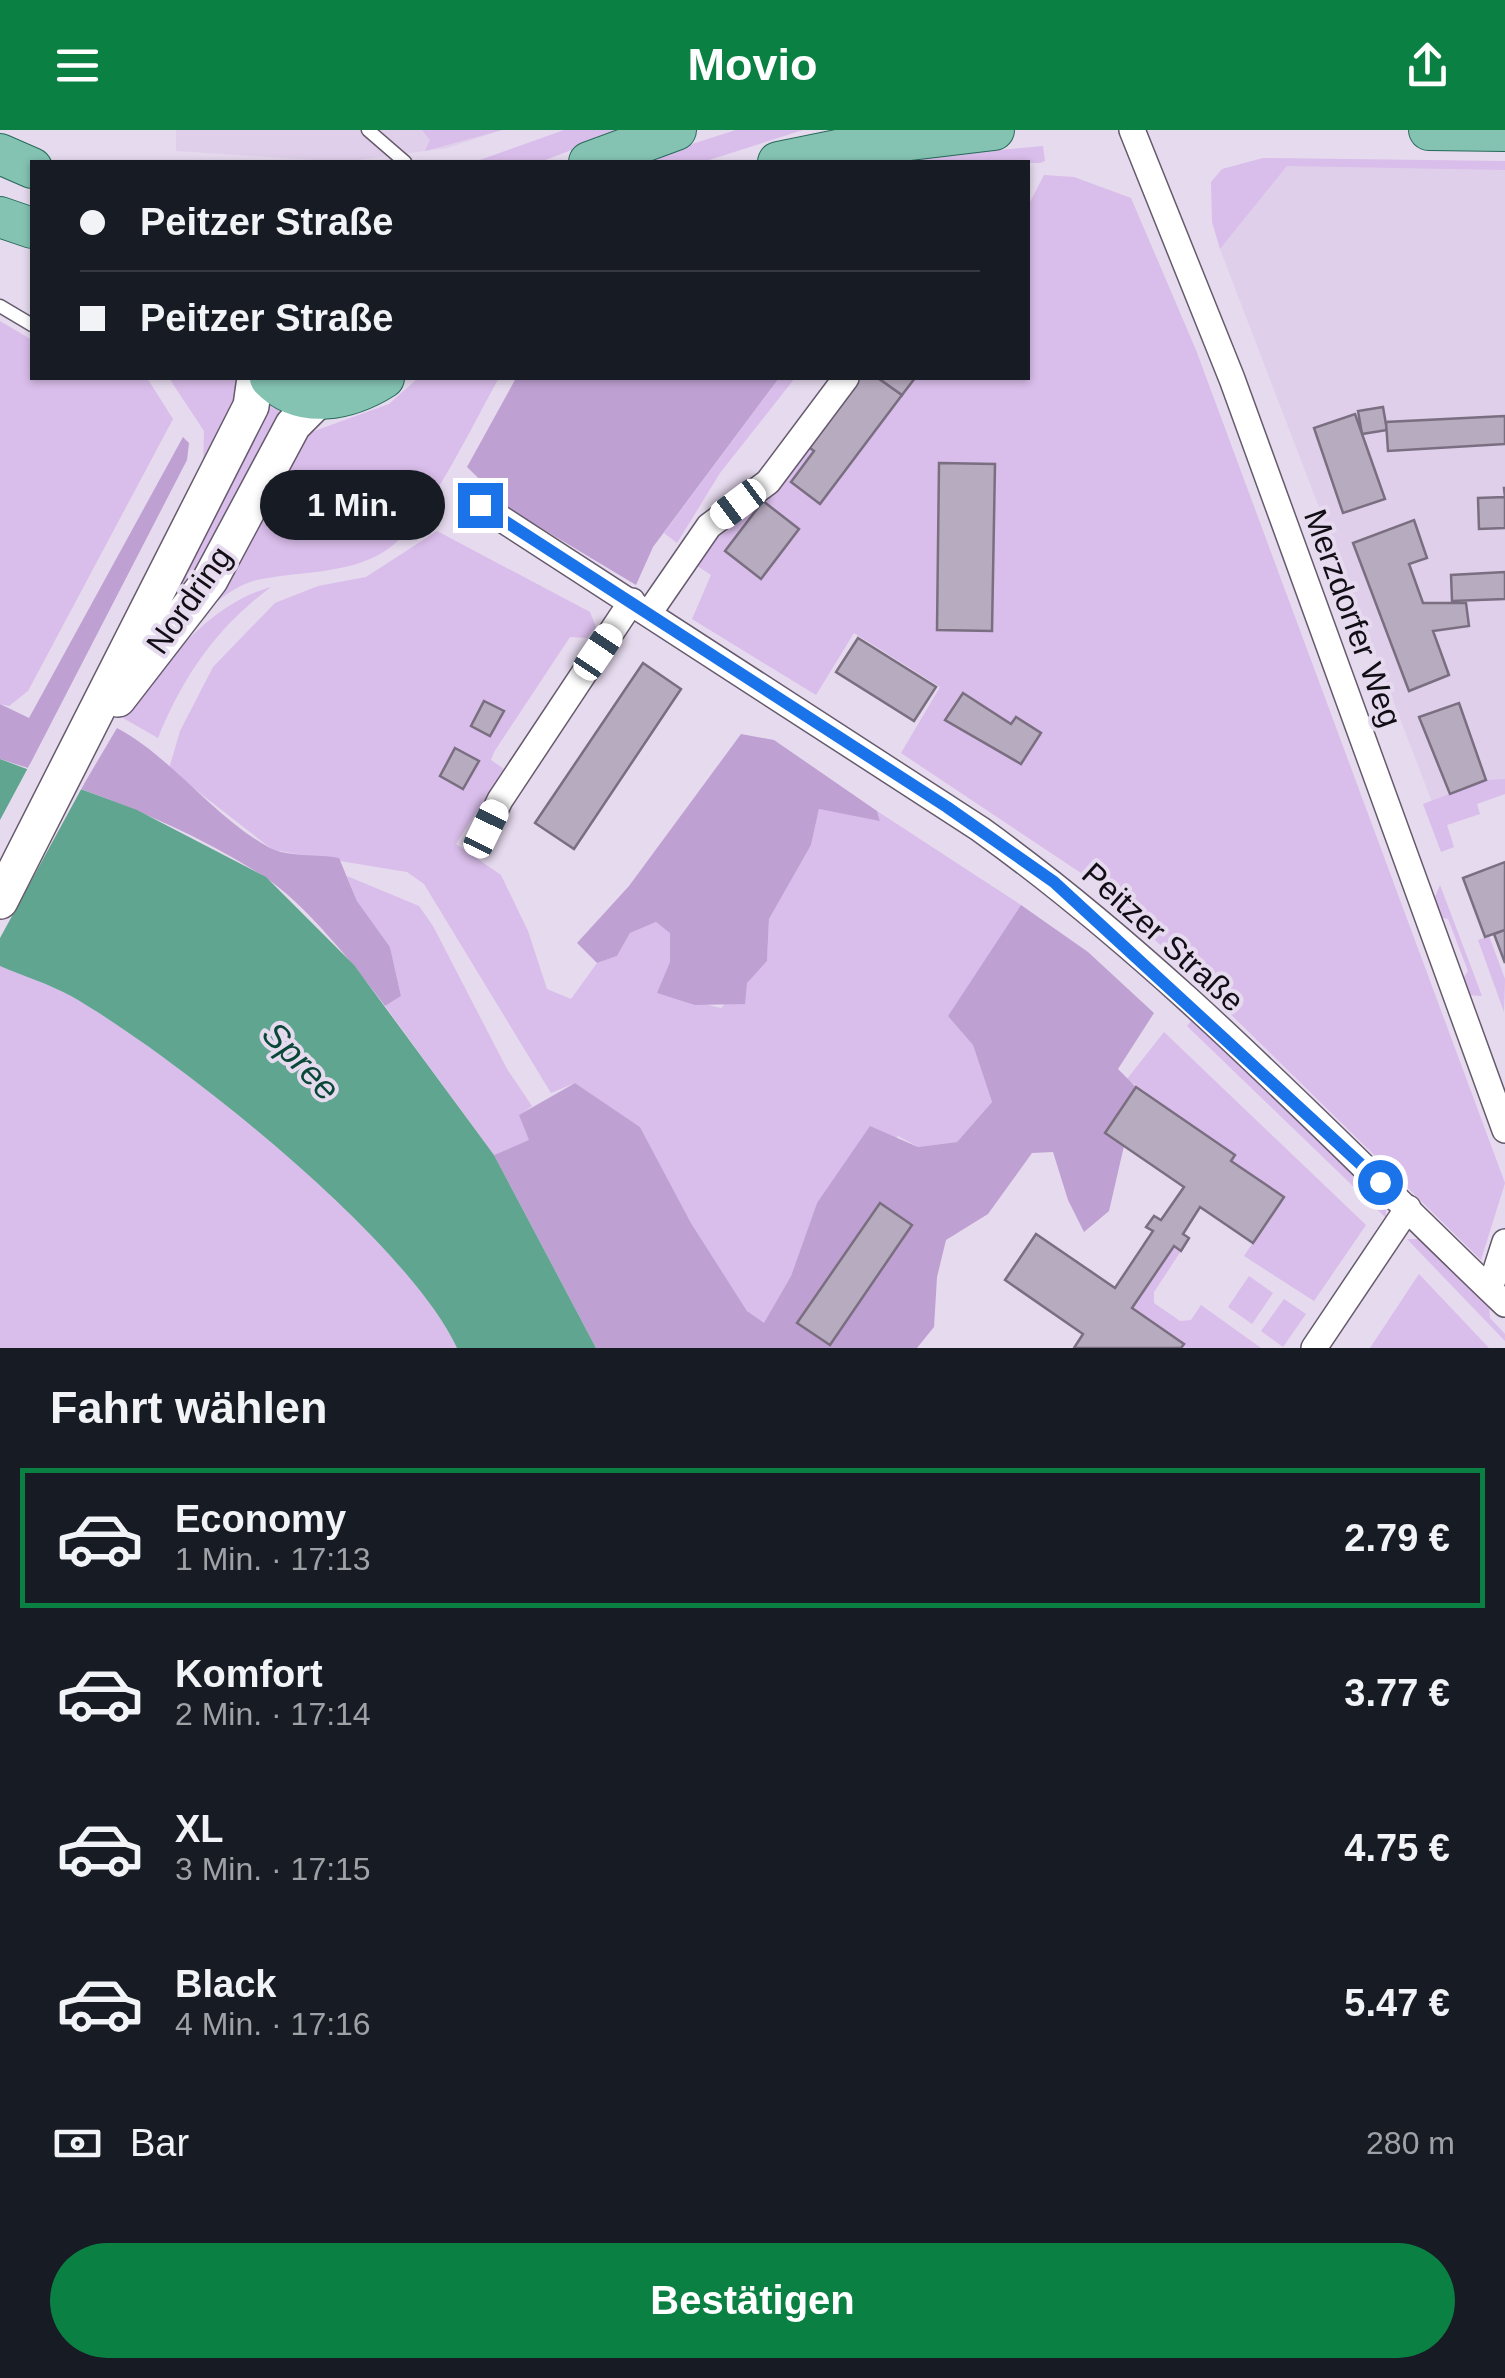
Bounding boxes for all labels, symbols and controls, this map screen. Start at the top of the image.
icon: menu [50,38,105,93]
icon: share [1400,38,1455,93]
text: Movio [688,39,818,90]
text: Peitzer Straße [140,201,393,243]
text: Peitzer Straße [140,297,393,339]
callout: 1 Min. [260,470,445,540]
car [705,474,771,534]
route end [458,483,503,528]
text: 1 Min. [307,487,398,523]
street label: Merzdorfer Weg [1297,504,1409,732]
street label: Nordring [139,539,239,661]
car [569,619,627,685]
car [459,795,513,863]
street label: Peitzer Straße [1075,855,1251,1019]
water label: Spree [255,1014,348,1108]
route start [1358,1160,1403,1205]
text: Fahrt wählen [50,1382,328,1433]
icon: car [55,1493,145,1583]
text: Economy [175,1498,346,1540]
text: 2.79 € [1344,1517,1450,1559]
text: 1 Min. · 17:13 [175,1541,371,1577]
icon: car [55,1648,145,1738]
text: Komfort [175,1653,323,1695]
text: 3.77 € [1344,1672,1450,1714]
text: 2 Min. · 17:14 [175,1696,371,1732]
icon: car [55,1803,145,1893]
text: XL [175,1808,224,1850]
text: 4.75 € [1344,1827,1450,1869]
text: 3 Min. · 17:15 [175,1851,371,1887]
icon: car [55,1958,145,2048]
text: Black [175,1963,276,2005]
text: 5.47 € [1344,1982,1450,2024]
text: 4 Min. · 17:16 [175,2006,371,2042]
icon: cash [50,2116,105,2171]
text: Bar [130,2122,189,2164]
text: 280 m [1366,2125,1455,2161]
button: Bestätigen [50,2243,1455,2358]

